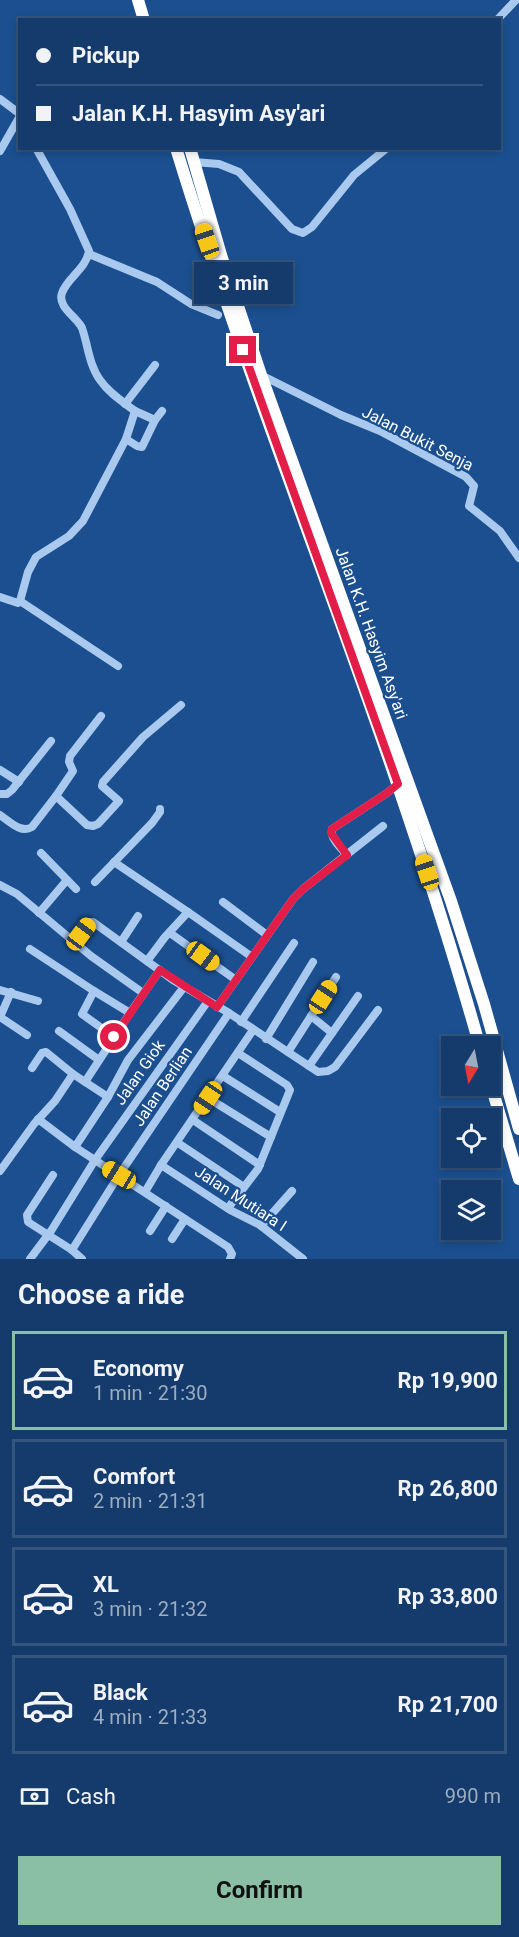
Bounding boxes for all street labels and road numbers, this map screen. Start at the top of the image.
street label: Jalan Bukit Senja [359,402,477,475]
street label: Jalan K.H. Hasyim Asy'ari [332,545,411,722]
street label: Jalan Giok [110,1035,169,1108]
street label: Jalan Berlian [129,1043,196,1130]
street label: Jalan Mutiara I [191,1162,290,1235]

